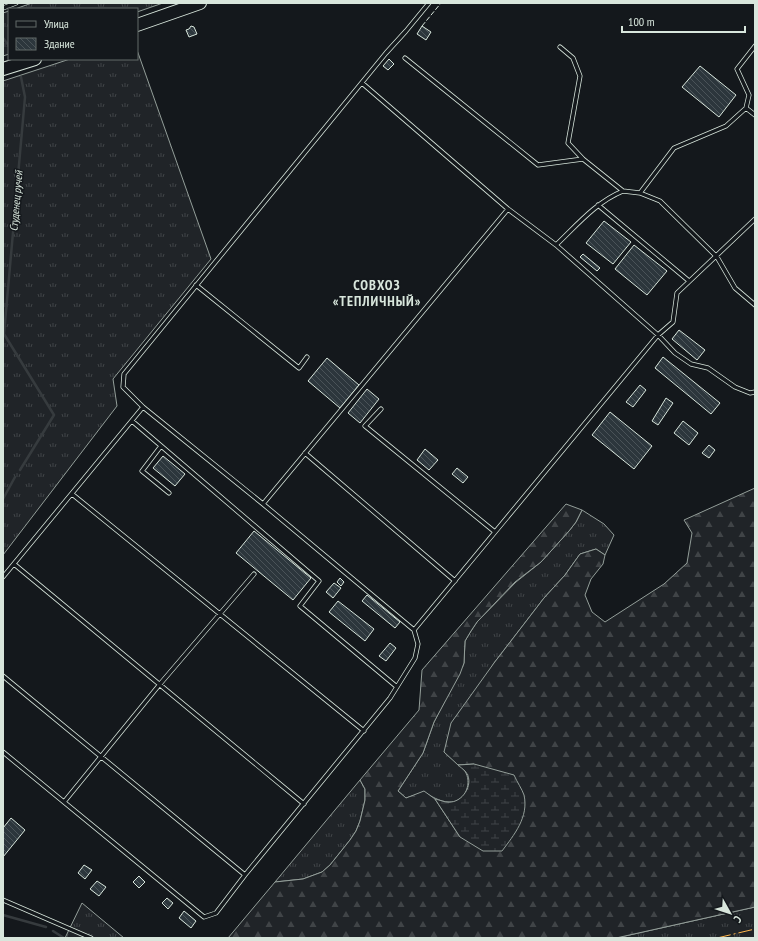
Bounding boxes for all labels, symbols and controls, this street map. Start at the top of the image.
legend [8,8,138,60]
scale bar [622,8,745,34]
text: 100 m [628,14,655,29]
text: Улица [44,16,69,31]
text: Здание [44,36,75,51]
water label: Студенец ручей [6,169,26,232]
district label: СОВХОЗ «ТЕПЛИЧНЫЙ» [333,276,421,310]
north arrow [710,893,750,933]
text: С [731,913,745,926]

